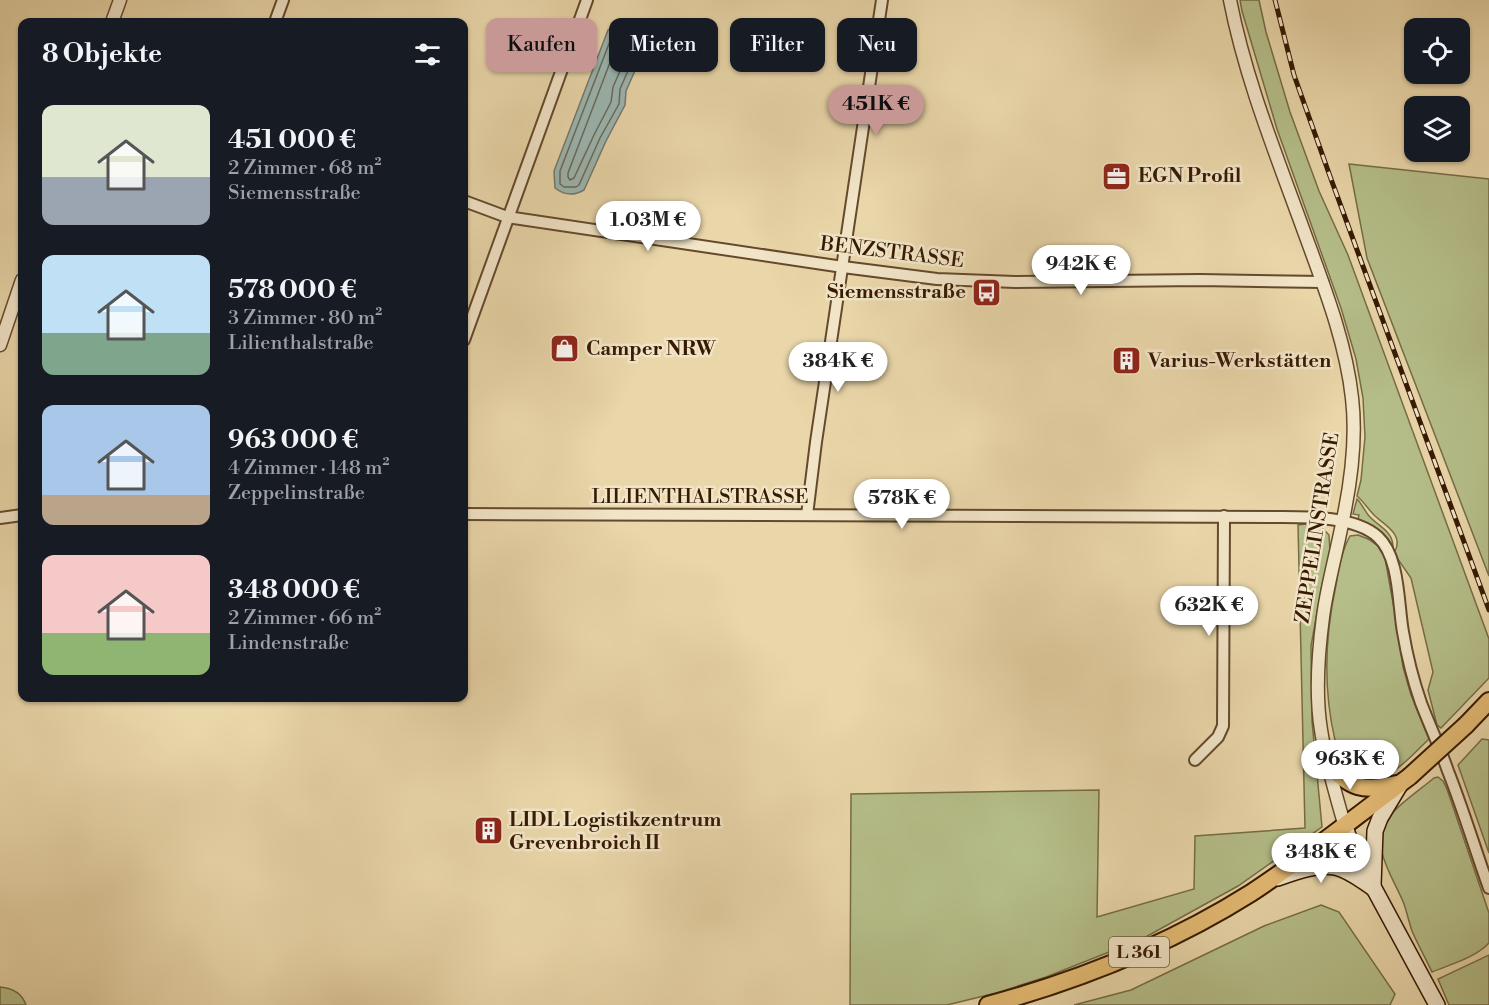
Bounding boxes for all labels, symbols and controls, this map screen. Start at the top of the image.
chip: Kaufen [486,18,597,72]
chip: Mieten [609,18,718,72]
chip: Filter [730,18,825,72]
chip: Neu [837,18,917,72]
map controls [1404,18,1470,162]
button: locate [1404,18,1470,84]
text: 8 Objekte [42,38,162,70]
icon: filters [411,38,444,71]
pin: 451K € [827,85,925,136]
text: 451K € [842,92,910,117]
button: layers [1404,96,1470,162]
text: 451 000 € [228,124,356,156]
icon: home [90,129,162,201]
text: 2 Zimmer · 68 m² [228,156,382,181]
office icon: EGN Profil [1101,160,1133,192]
place label: EGN Profil [1138,164,1242,189]
text: Siemensstraße [228,181,360,206]
pin: 1.03M € [593,201,703,252]
text: 1.03M € [610,208,686,233]
street label: BENZSTRASSE [818,232,965,274]
pin: 942K € [1032,245,1130,296]
text: 942K € [1046,252,1116,277]
text: 578 000 € [228,274,357,306]
bus stop icon: Siemensstraße [971,276,1003,308]
icon: home [90,279,162,351]
place label: Siemensstraße [827,280,966,305]
text: 3 Zimmer · 80 m² [228,306,382,331]
text: Lilienthalstraße [228,331,374,356]
shop icon: Camper NRW [549,333,581,365]
place label: Camper NRW [586,337,717,362]
pin: 384K € [789,342,887,393]
building icon: Varius-Werkstätten [1111,345,1143,377]
text: 384K € [803,349,873,374]
place label: Varius-Werkstätten [1147,349,1332,374]
text: 963 000 € [228,424,358,456]
icon: home [90,429,162,501]
street label: ZEPPELINSTRASSE [1291,431,1345,625]
text: 4 Zimmer · 148 m² [228,456,390,481]
pin: 578K € [853,479,951,530]
text: Zeppelinstraße [228,481,365,506]
street label: LILIENTHALSTRASSE [592,485,808,510]
text: 578K € [868,486,936,511]
text: 348 000 € [228,574,360,606]
icon: home [90,579,162,651]
pin: 632K € [1160,586,1258,637]
text: 632K € [1174,593,1244,618]
text: 2 Zimmer · 66 m² [228,606,381,631]
text: Lindenstraße [228,631,349,656]
pin: 963K € [1301,740,1399,791]
text: 963K € [1315,747,1385,772]
place label: LIDL Logistikzentrum Grevenbroich II [509,808,722,856]
building icon: LIDL Logistikzentrum Grevenbroich II [472,815,504,847]
pin: 348K € [1272,833,1370,884]
text: 348K € [1286,840,1356,865]
road number: L 361 [1109,937,1169,967]

